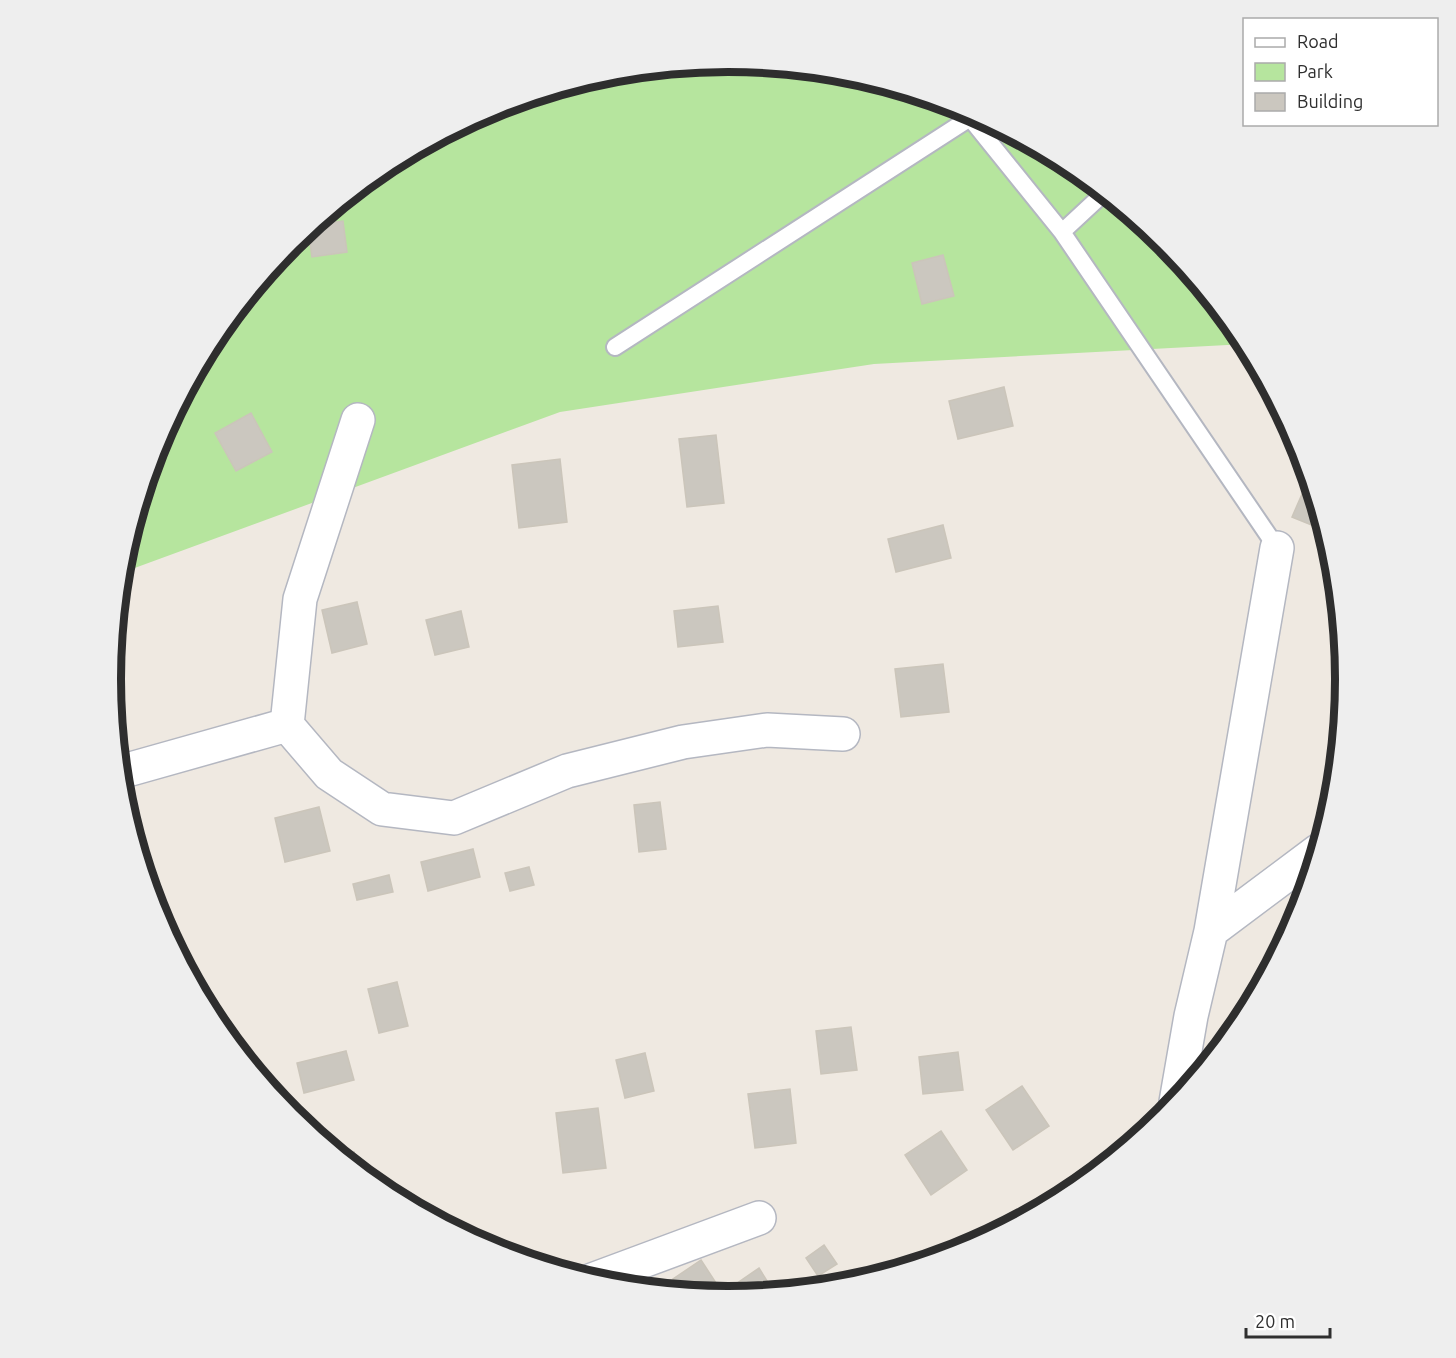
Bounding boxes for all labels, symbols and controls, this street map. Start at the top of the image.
legend [1243,18,1438,126]
text: Road [1297,31,1339,51]
text: Park [1297,61,1333,81]
text: Building [1297,91,1363,111]
scale bar [1246,1301,1330,1339]
text: 20 m [1255,1311,1295,1331]

